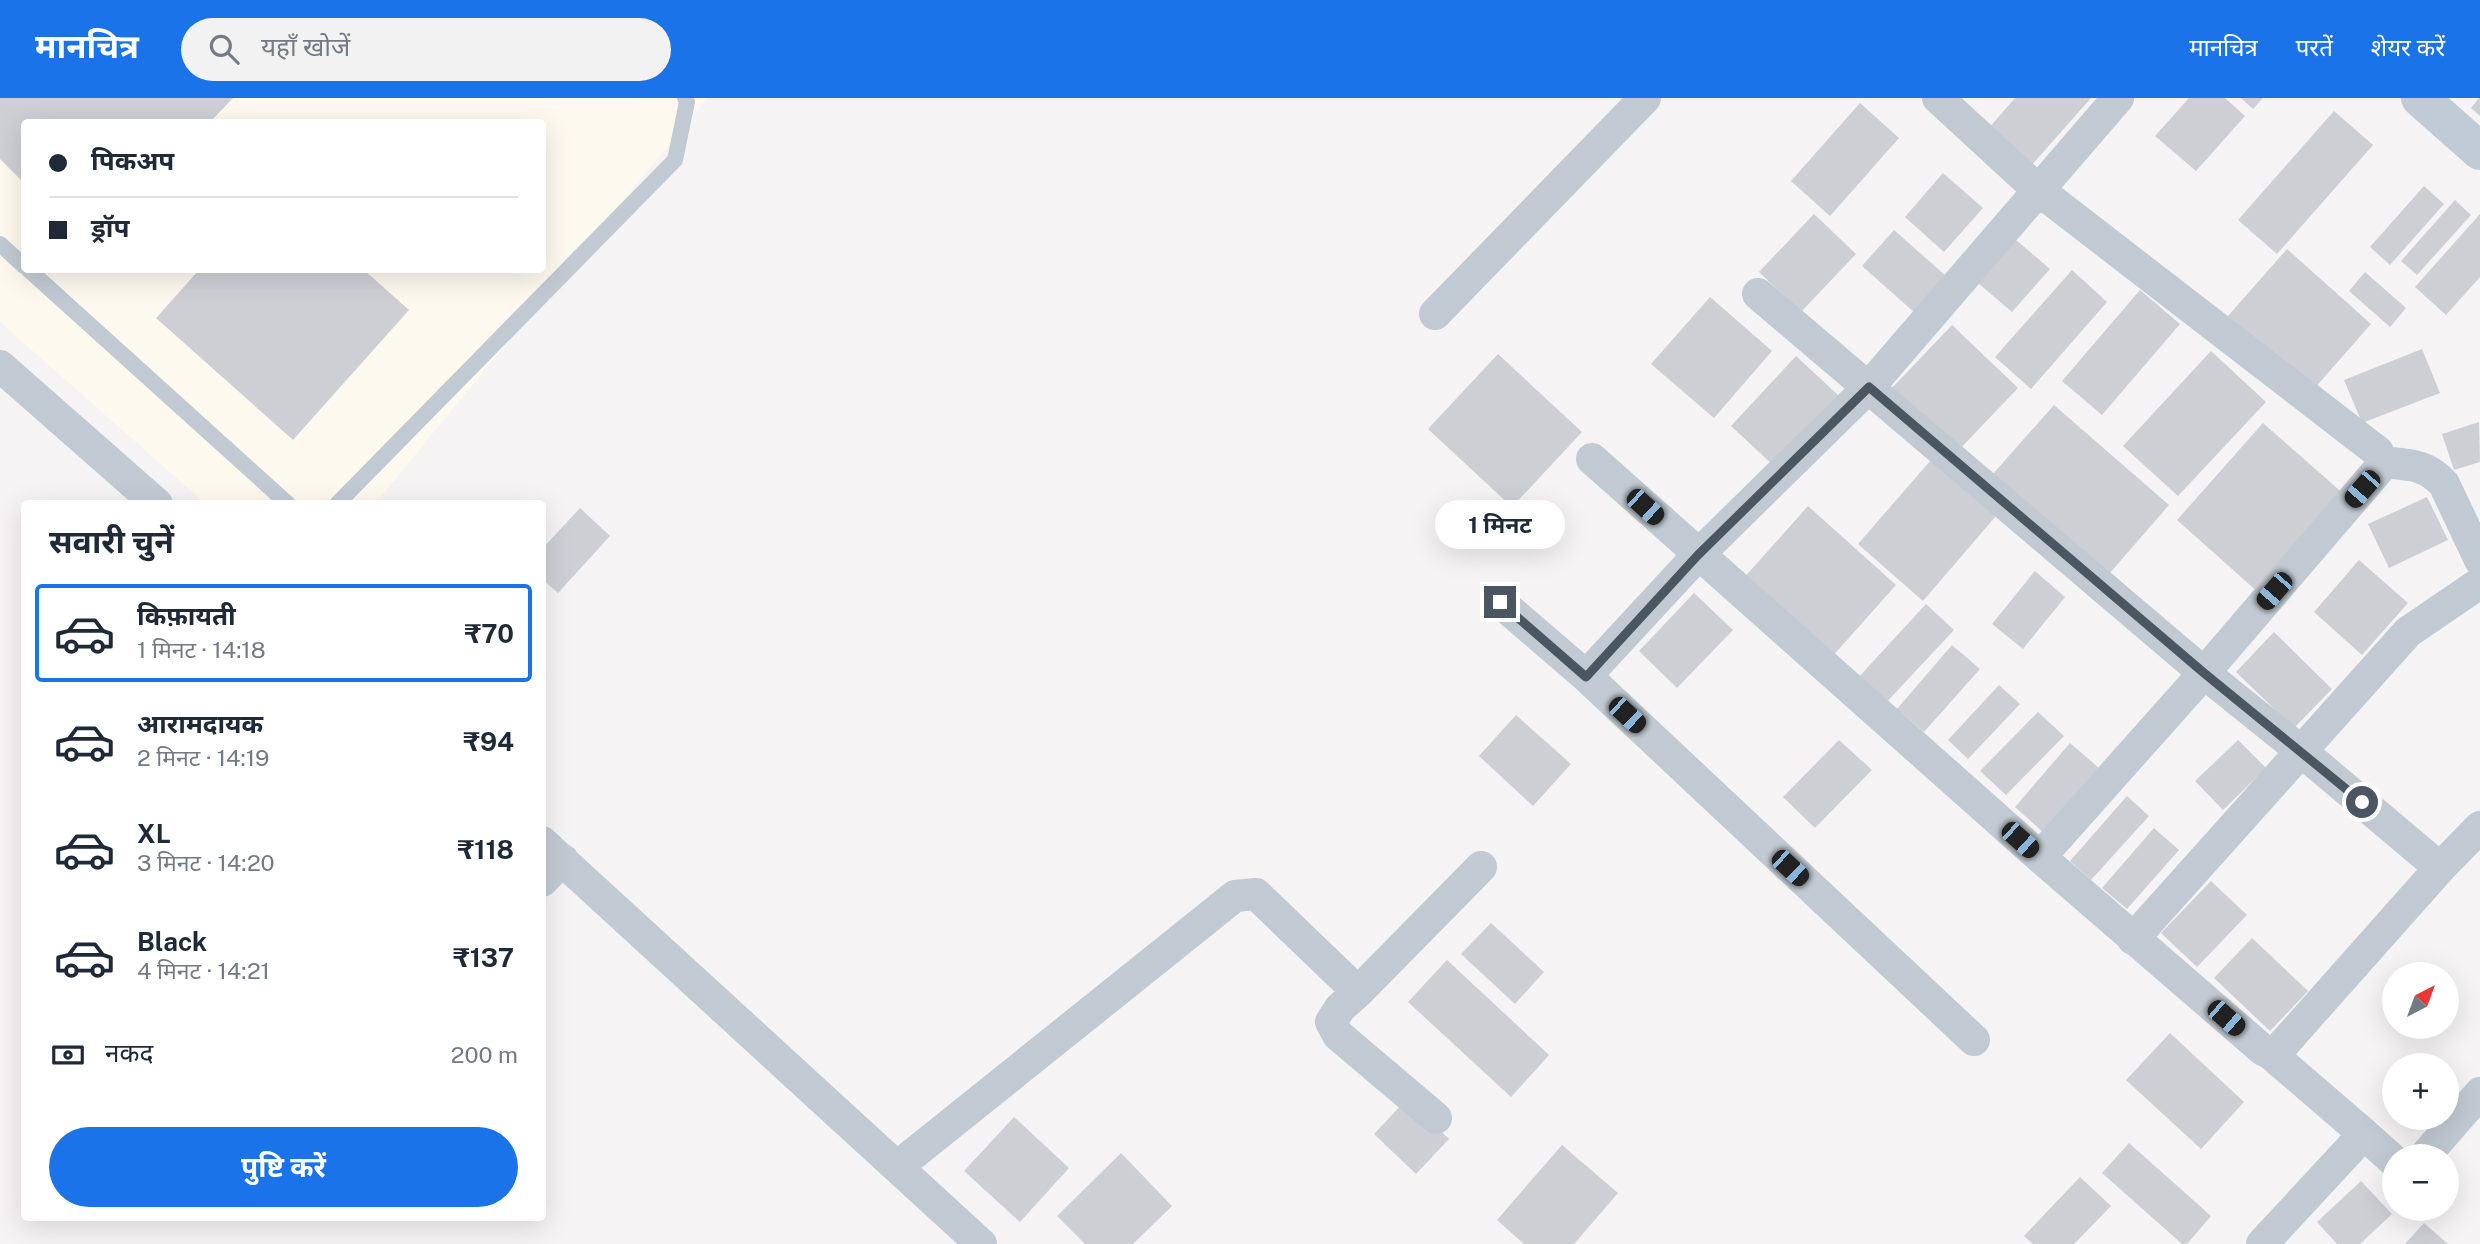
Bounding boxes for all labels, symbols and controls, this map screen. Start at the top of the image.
search box [181,18,671,81]
text: मानचित्र [35,27,139,65]
icon: search [205,30,243,68]
text: यहाँ खोजें [261,31,350,62]
text: मानचित्र [2189,33,2258,61]
text: परतें [2296,33,2333,61]
text: शेयर करें [2371,33,2445,61]
text: पिकअप [91,145,174,176]
text: ड्रॉप [91,212,129,243]
car [2341,466,2384,512]
car [1623,485,1668,529]
callout: 1 मिनट [1435,500,1565,550]
text: 1 मिनट [1468,511,1532,538]
text: सवारी चुनें [49,523,174,560]
car [2253,568,2296,614]
route end [1484,586,1516,618]
text: किफ़ायती [137,600,236,631]
icon: car [53,602,116,665]
text: ₹70 [464,618,514,649]
text: 1 मिनट · 14:18 [137,636,266,663]
car [1605,693,1650,737]
text: आरामदायक [137,708,263,739]
icon: car [53,710,116,773]
text: ₹94 [463,726,514,757]
text: 2 मिनट · 14:19 [137,744,269,771]
route start [2346,786,2378,818]
icon: car [53,818,116,881]
text: XL [137,818,171,849]
car [1998,818,2043,862]
text: ₹118 [458,834,514,865]
car [1768,846,1813,890]
text: 3 मिनट · 14:20 [137,849,275,876]
icon: car [53,926,116,989]
text: Black [137,926,207,957]
text: ₹137 [453,942,514,973]
text: 4 मिनट · 14:21 [137,957,270,984]
north arrow [2382,962,2459,1040]
map controls [2382,962,2459,1221]
car [2204,996,2249,1040]
icon: cash [49,1036,87,1074]
text: नकद [105,1037,153,1068]
text: 200 m [451,1041,518,1068]
button: + [2382,1053,2459,1130]
button: पुष्टि करें [49,1127,518,1207]
button: − [2382,1144,2459,1221]

